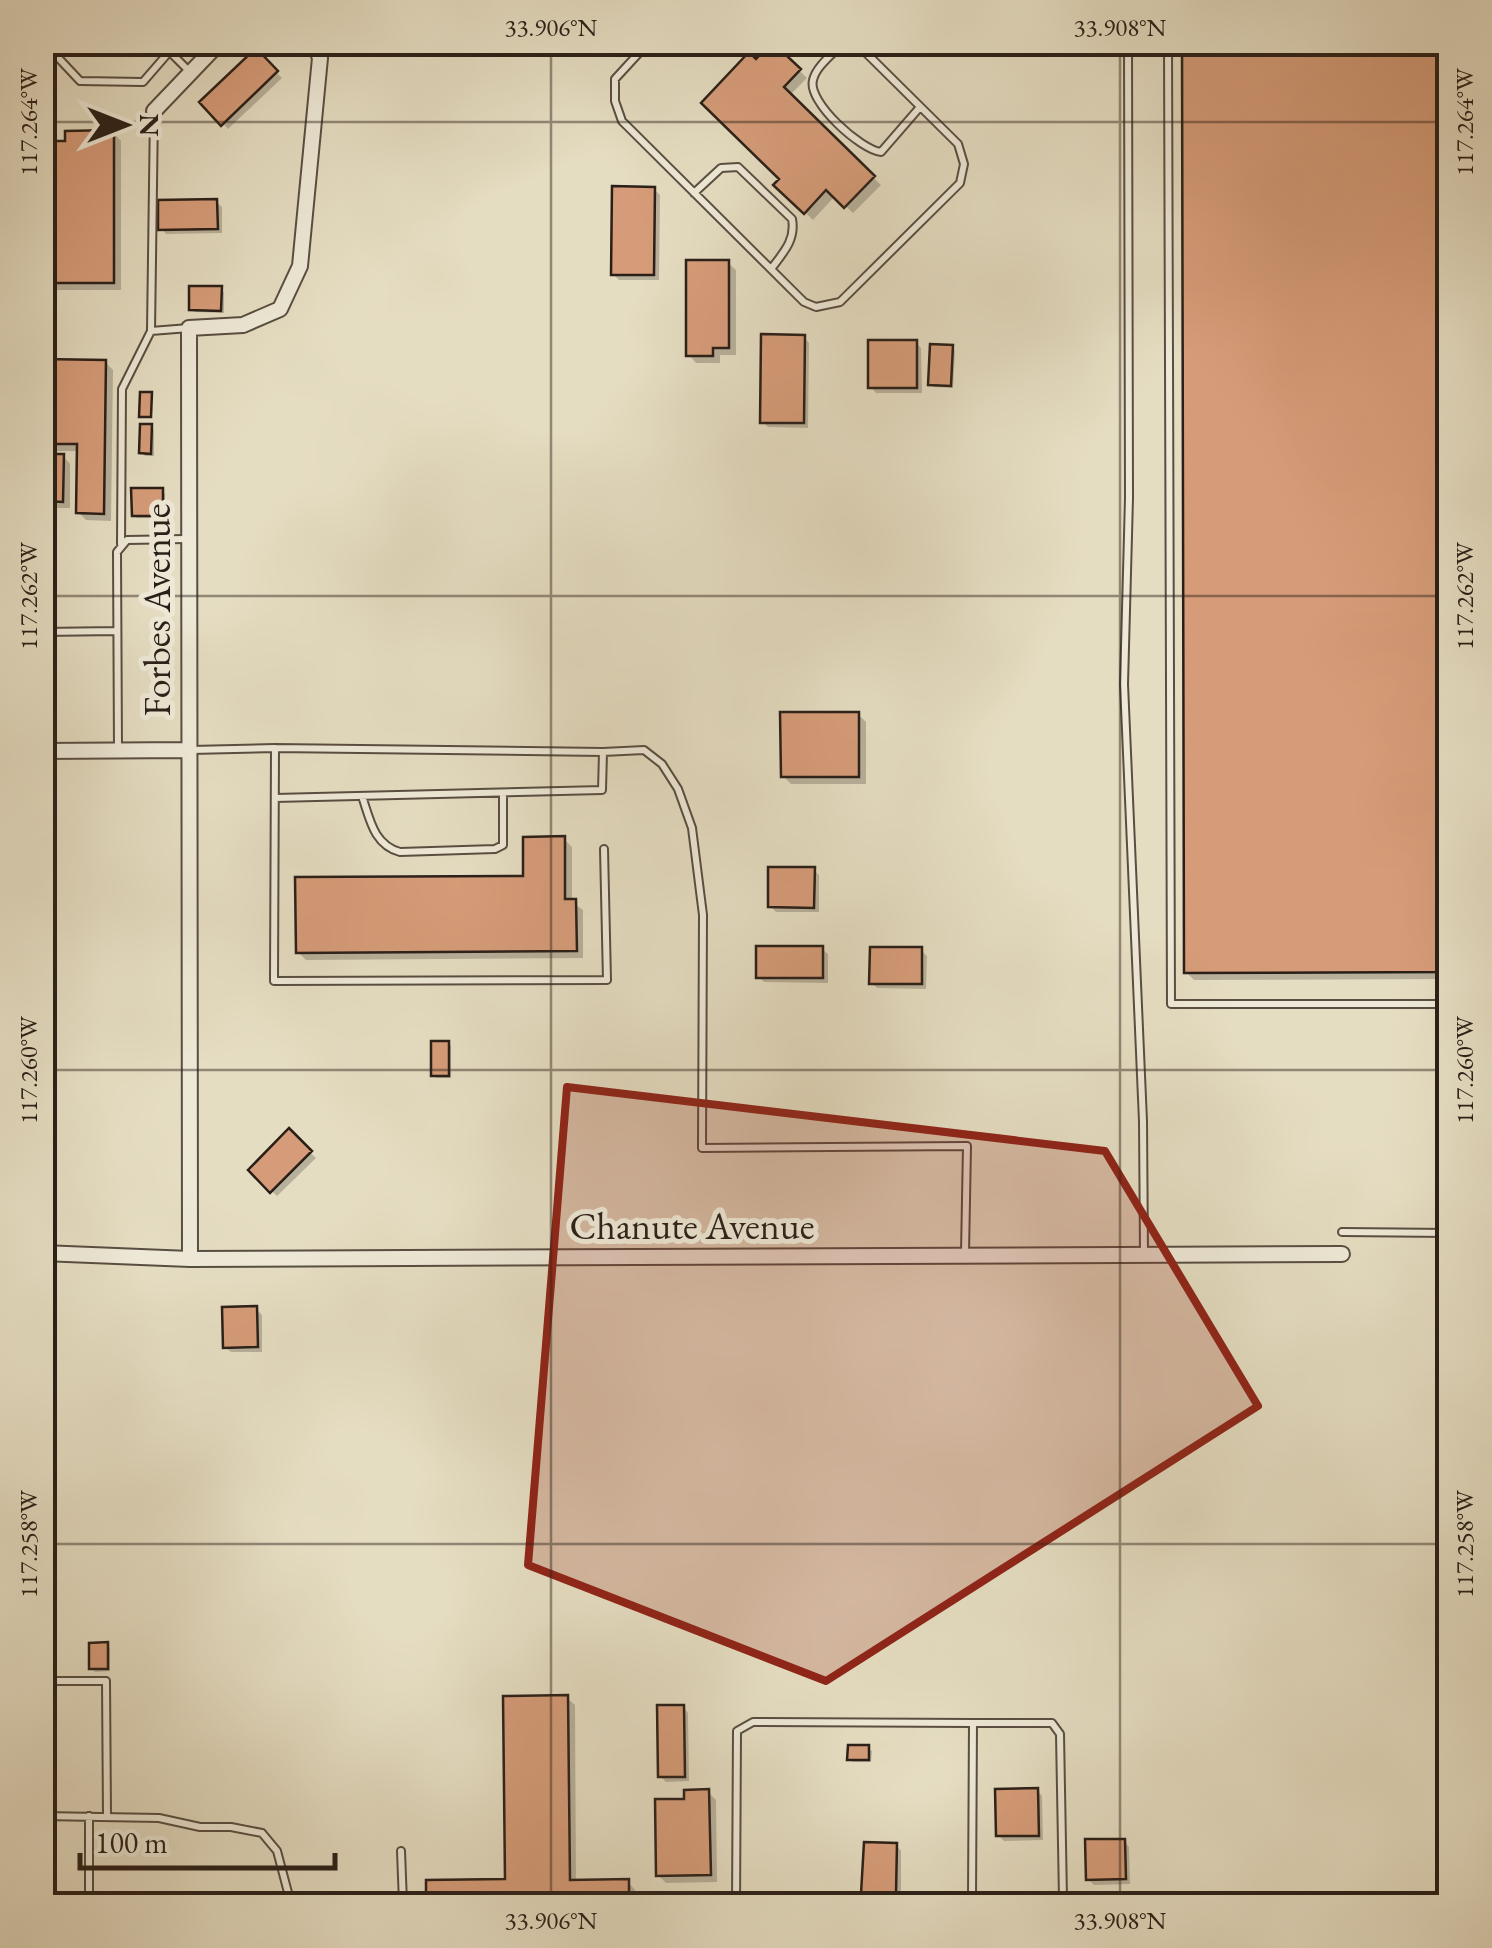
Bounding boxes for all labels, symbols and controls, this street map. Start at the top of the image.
text: 33.906°N [505,11,598,43]
text: 33.908°N [1074,11,1167,43]
text: 117.264°W [12,67,44,176]
text: 117.264°W [1448,67,1480,176]
north arrow [75,75,175,175]
text: N [132,114,168,137]
street label: Forbes Avenue [132,503,181,717]
text: 117.262°W [12,541,44,650]
text: 117.262°W [1448,541,1480,650]
text: 117.260°W [12,1015,44,1124]
text: 117.260°W [1448,1015,1480,1124]
street label: Chanute Avenue [569,1201,815,1250]
text: 117.258°W [12,1489,44,1598]
text: 117.258°W [1448,1489,1480,1598]
scale bar [80,1808,335,1870]
text: 100 m [95,1823,168,1862]
text: 33.906°N [505,1904,598,1936]
text: 33.908°N [1074,1904,1167,1936]

